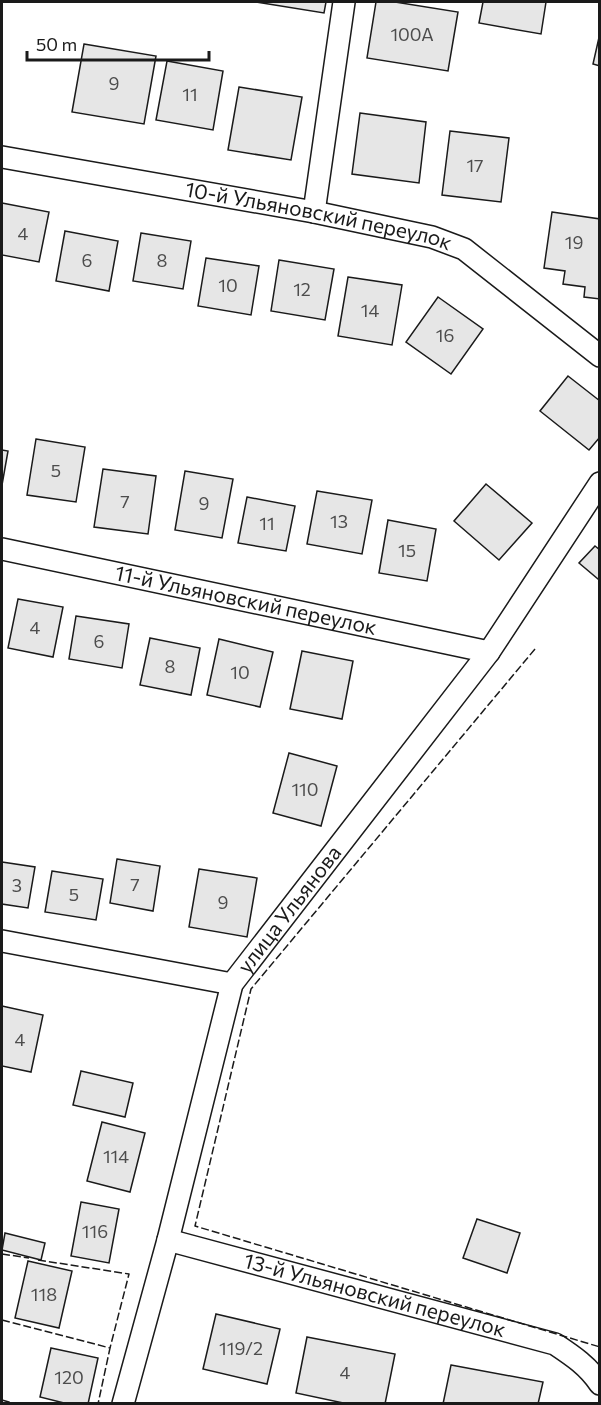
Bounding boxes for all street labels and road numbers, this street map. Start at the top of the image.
street label: 10-й Ульяновский переулок [184,176,456,254]
street label: 11-й Ульяновский переулок [113,559,379,639]
street label: улица Ульянова [231,840,345,977]
street label: 13-й Ульяновский переулок [242,1247,509,1341]

